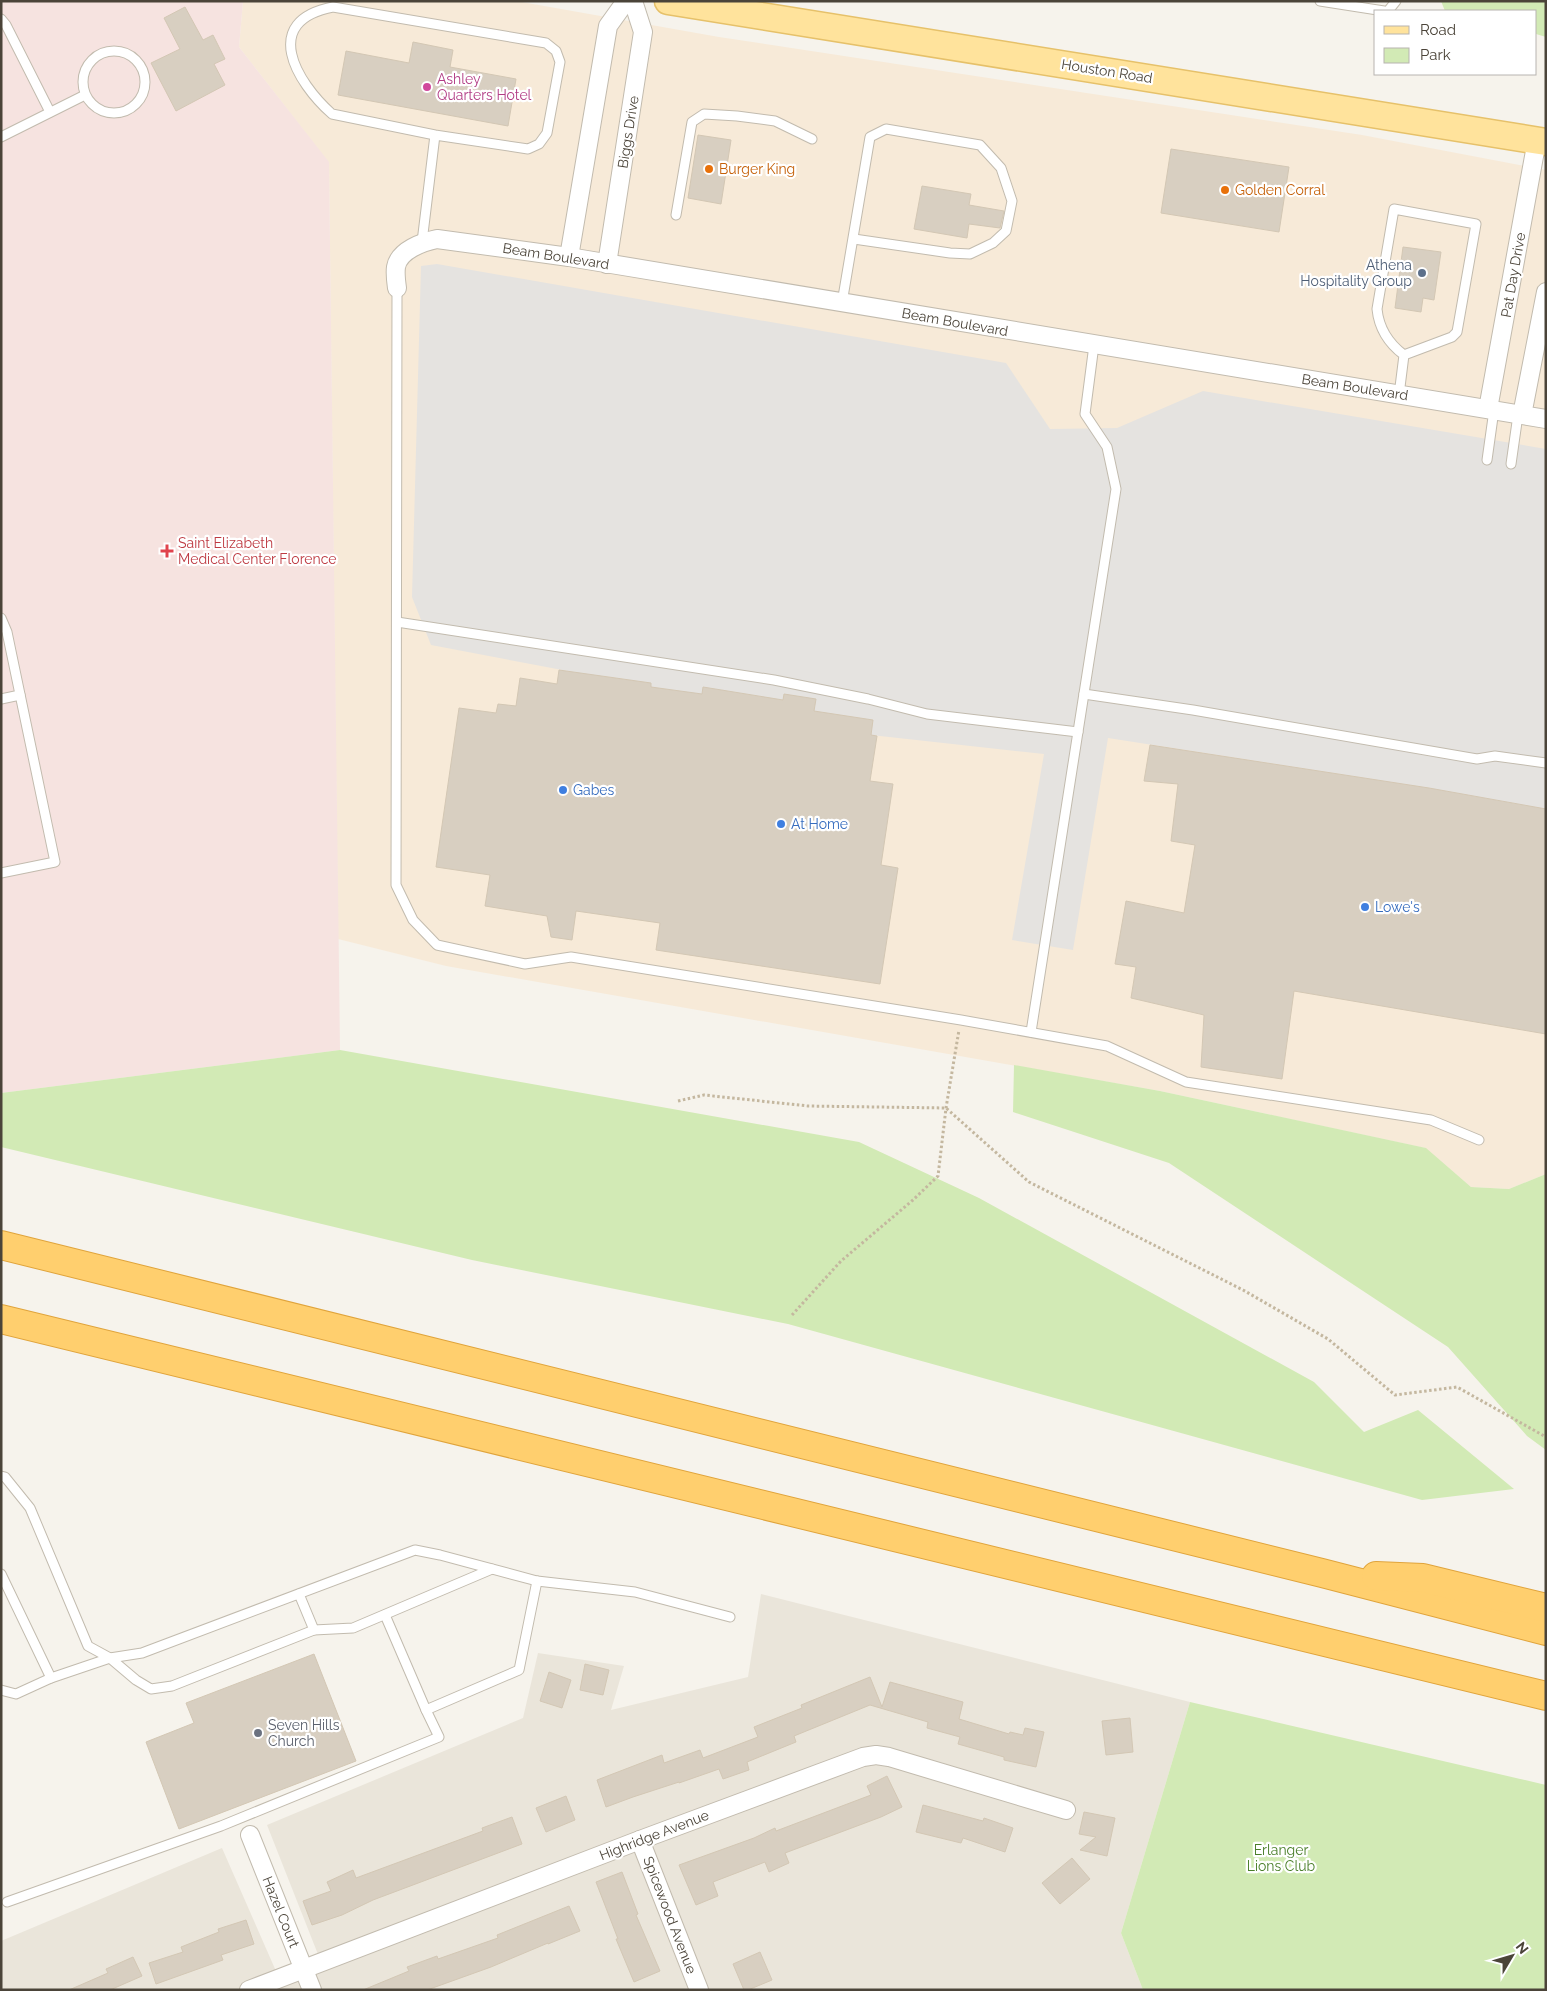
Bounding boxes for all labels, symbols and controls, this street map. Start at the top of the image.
legend [1374,10,1537,75]
text: Road [1420,21,1456,39]
text: Park [1420,46,1451,64]
street label: Houston Road [1060,56,1154,86]
place label: Ashley Quarters Hotel [437,71,532,103]
marker: Ashley Quarters Hotel [421,81,433,93]
street label: Biggs Drive [614,94,642,170]
place label: Burger King [719,161,795,177]
marker: Burger King [703,163,715,175]
place label: Golden Corral [1235,182,1325,198]
marker: Golden Corral [1219,184,1231,196]
street label: Pat Day Drive [1498,231,1528,319]
street label: Beam Boulevard [502,240,610,272]
place label: Athena Hospitality Group [1300,257,1412,289]
marker: Athena Hospitality Group [1416,267,1428,279]
street label: Beam Boulevard [901,305,1009,339]
street label: Beam Boulevard [1301,371,1409,403]
place label: Saint Elizabeth Medical Center Florence [178,535,337,567]
marker: Saint Elizabeth Medical Center Florence [160,544,174,558]
place label: Gabes [573,782,615,798]
marker: Gabes [557,784,569,796]
place label: At Home [791,816,848,832]
marker: At Home [775,818,787,830]
place label: Lowe's [1375,899,1420,915]
marker: Lowe's [1359,901,1371,913]
place label: Seven Hills Church [268,1717,340,1749]
marker: Seven Hills Church [252,1727,264,1739]
street label: Highridge Avenue [597,1807,711,1863]
park label: Erlanger Lions Club [1247,1842,1316,1874]
street label: Spicewood Avenue [640,1854,700,1976]
street label: Hazel Court [259,1874,303,1950]
north arrow [1487,1931,1537,1981]
text: N [1513,1939,1532,1957]

